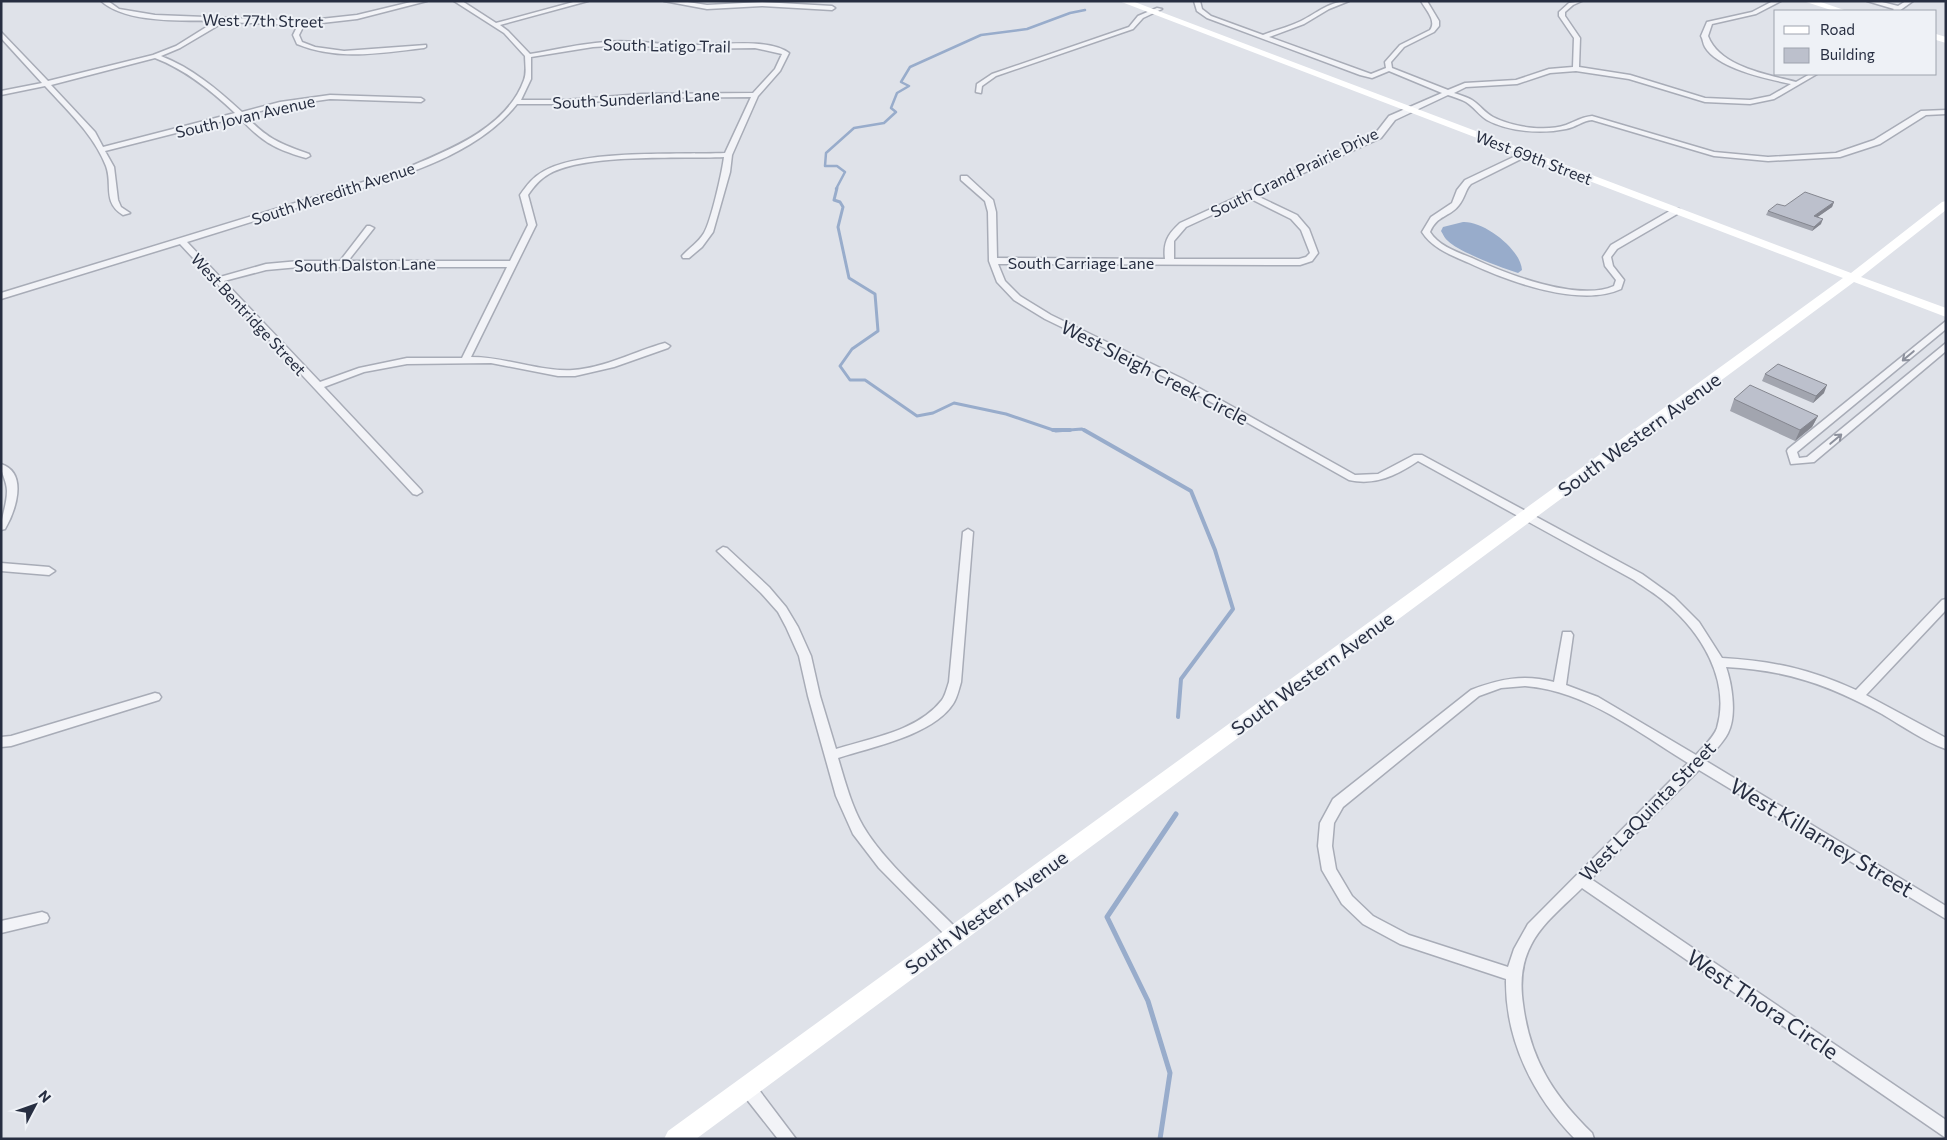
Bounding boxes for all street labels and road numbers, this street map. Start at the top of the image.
street label: West 77th Street [202,9,324,31]
street label: South Latigo Trail [603,34,731,56]
street label: South Sunderland Lane [552,84,720,112]
street label: South Jovan Avenue [173,91,317,141]
street label: South Grand Prairie Drive [1207,123,1381,221]
street label: West 69th Street [1473,126,1596,188]
street label: South Meredith Avenue [249,158,417,228]
street label: West Bentridge Street [187,249,311,379]
street label: South Dalston Lane [294,253,436,275]
street label: South Carriage Lane [1008,253,1154,272]
street label: West Sleigh Creek Circle [1057,315,1253,429]
street label: South Western Avenue [1553,367,1725,501]
street label: South Western Avenue [1226,606,1398,740]
street label: West LaQuinta Street [1574,736,1720,886]
street label: West Killarney Street [1725,772,1919,902]
street label: South Western Avenue [900,845,1072,979]
street label: West Thora Circle [1682,943,1844,1065]

